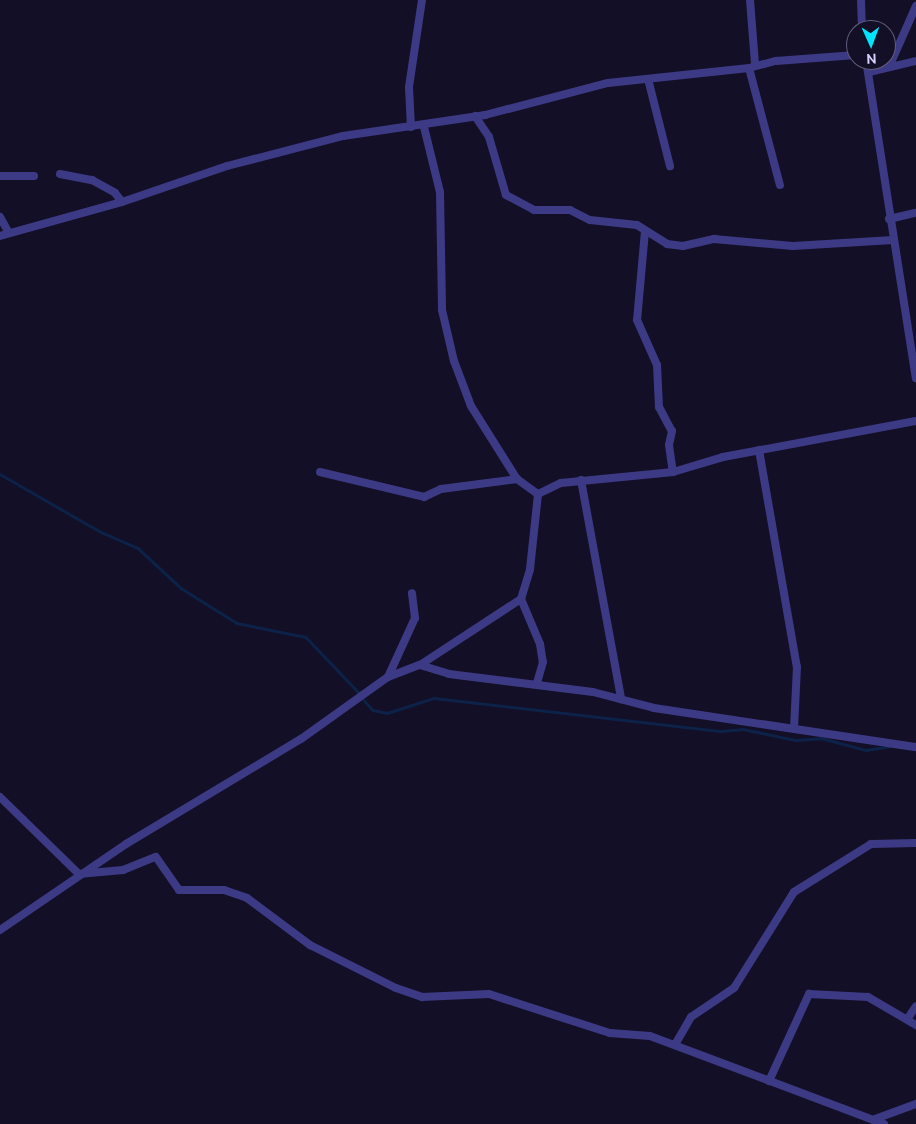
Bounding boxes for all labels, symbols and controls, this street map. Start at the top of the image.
north arrow [846,20,896,70]
text: N [866,51,877,67]

